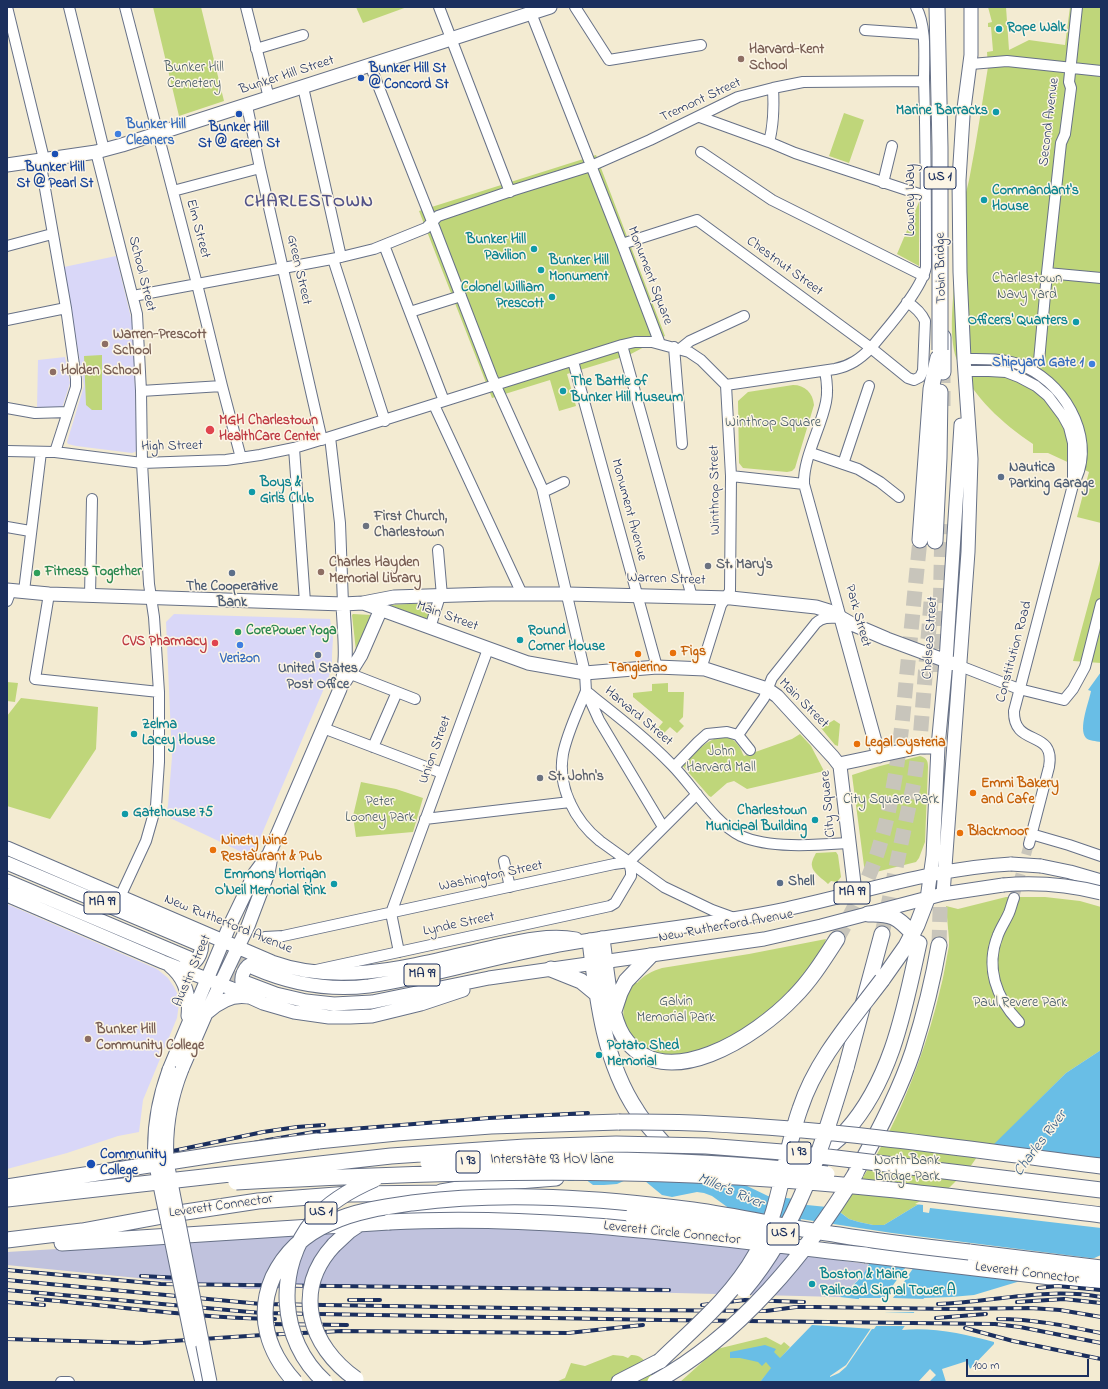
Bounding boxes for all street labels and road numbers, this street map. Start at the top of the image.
street label: Bunker Hill Street [237,53,337,99]
street label: Tremont Street [658,75,744,127]
street label: Second Avenue [1036,77,1064,167]
street label: Lowney Way [904,164,920,236]
road number: US 1 [924,167,956,189]
street label: Elm Street [181,198,213,260]
street label: Monument Square [623,225,675,327]
street label: Tobin Bridge [933,232,951,304]
street label: Green Street [282,233,314,307]
street label: Chestnut Street [742,234,826,300]
street label: School Street [124,235,158,313]
street label: High Street [141,438,203,456]
street label: Winthrop Street [707,445,725,535]
street label: Monument Avenue [606,457,650,563]
street label: Warren Street [626,570,706,590]
street label: Park Street [840,583,874,649]
street label: Chelsea Street [920,596,942,680]
street label: Main Street [414,598,480,636]
street label: Constitution Road [993,599,1037,705]
street label: Main Street [774,675,832,733]
street label: Harvard Street [600,684,676,750]
street label: Union Street [416,714,456,786]
street label: City Square [818,770,840,838]
street label: Washington Street [438,858,544,896]
road number: MA 99 [834,882,870,904]
road number: MA 99 [84,892,120,914]
street label: New Rutherford Avenue [162,892,294,958]
street label: New Rutherford Avenue [657,907,795,947]
street label: Lynde Street [422,909,496,941]
street label: Austin Street [170,932,216,1010]
road number: MA 99 [404,964,440,986]
road number: I 93 [787,1142,811,1164]
road number: I 93 [456,1151,480,1173]
street label: Interstate 93 HOV lane [490,1153,614,1169]
street label: Leverett Connector [168,1191,274,1223]
road number: US 1 [305,1202,337,1224]
street label: Leverett Circle Connector [603,1218,741,1250]
road number: US 1 [767,1223,799,1245]
street label: Leverett Connector [974,1259,1080,1289]

